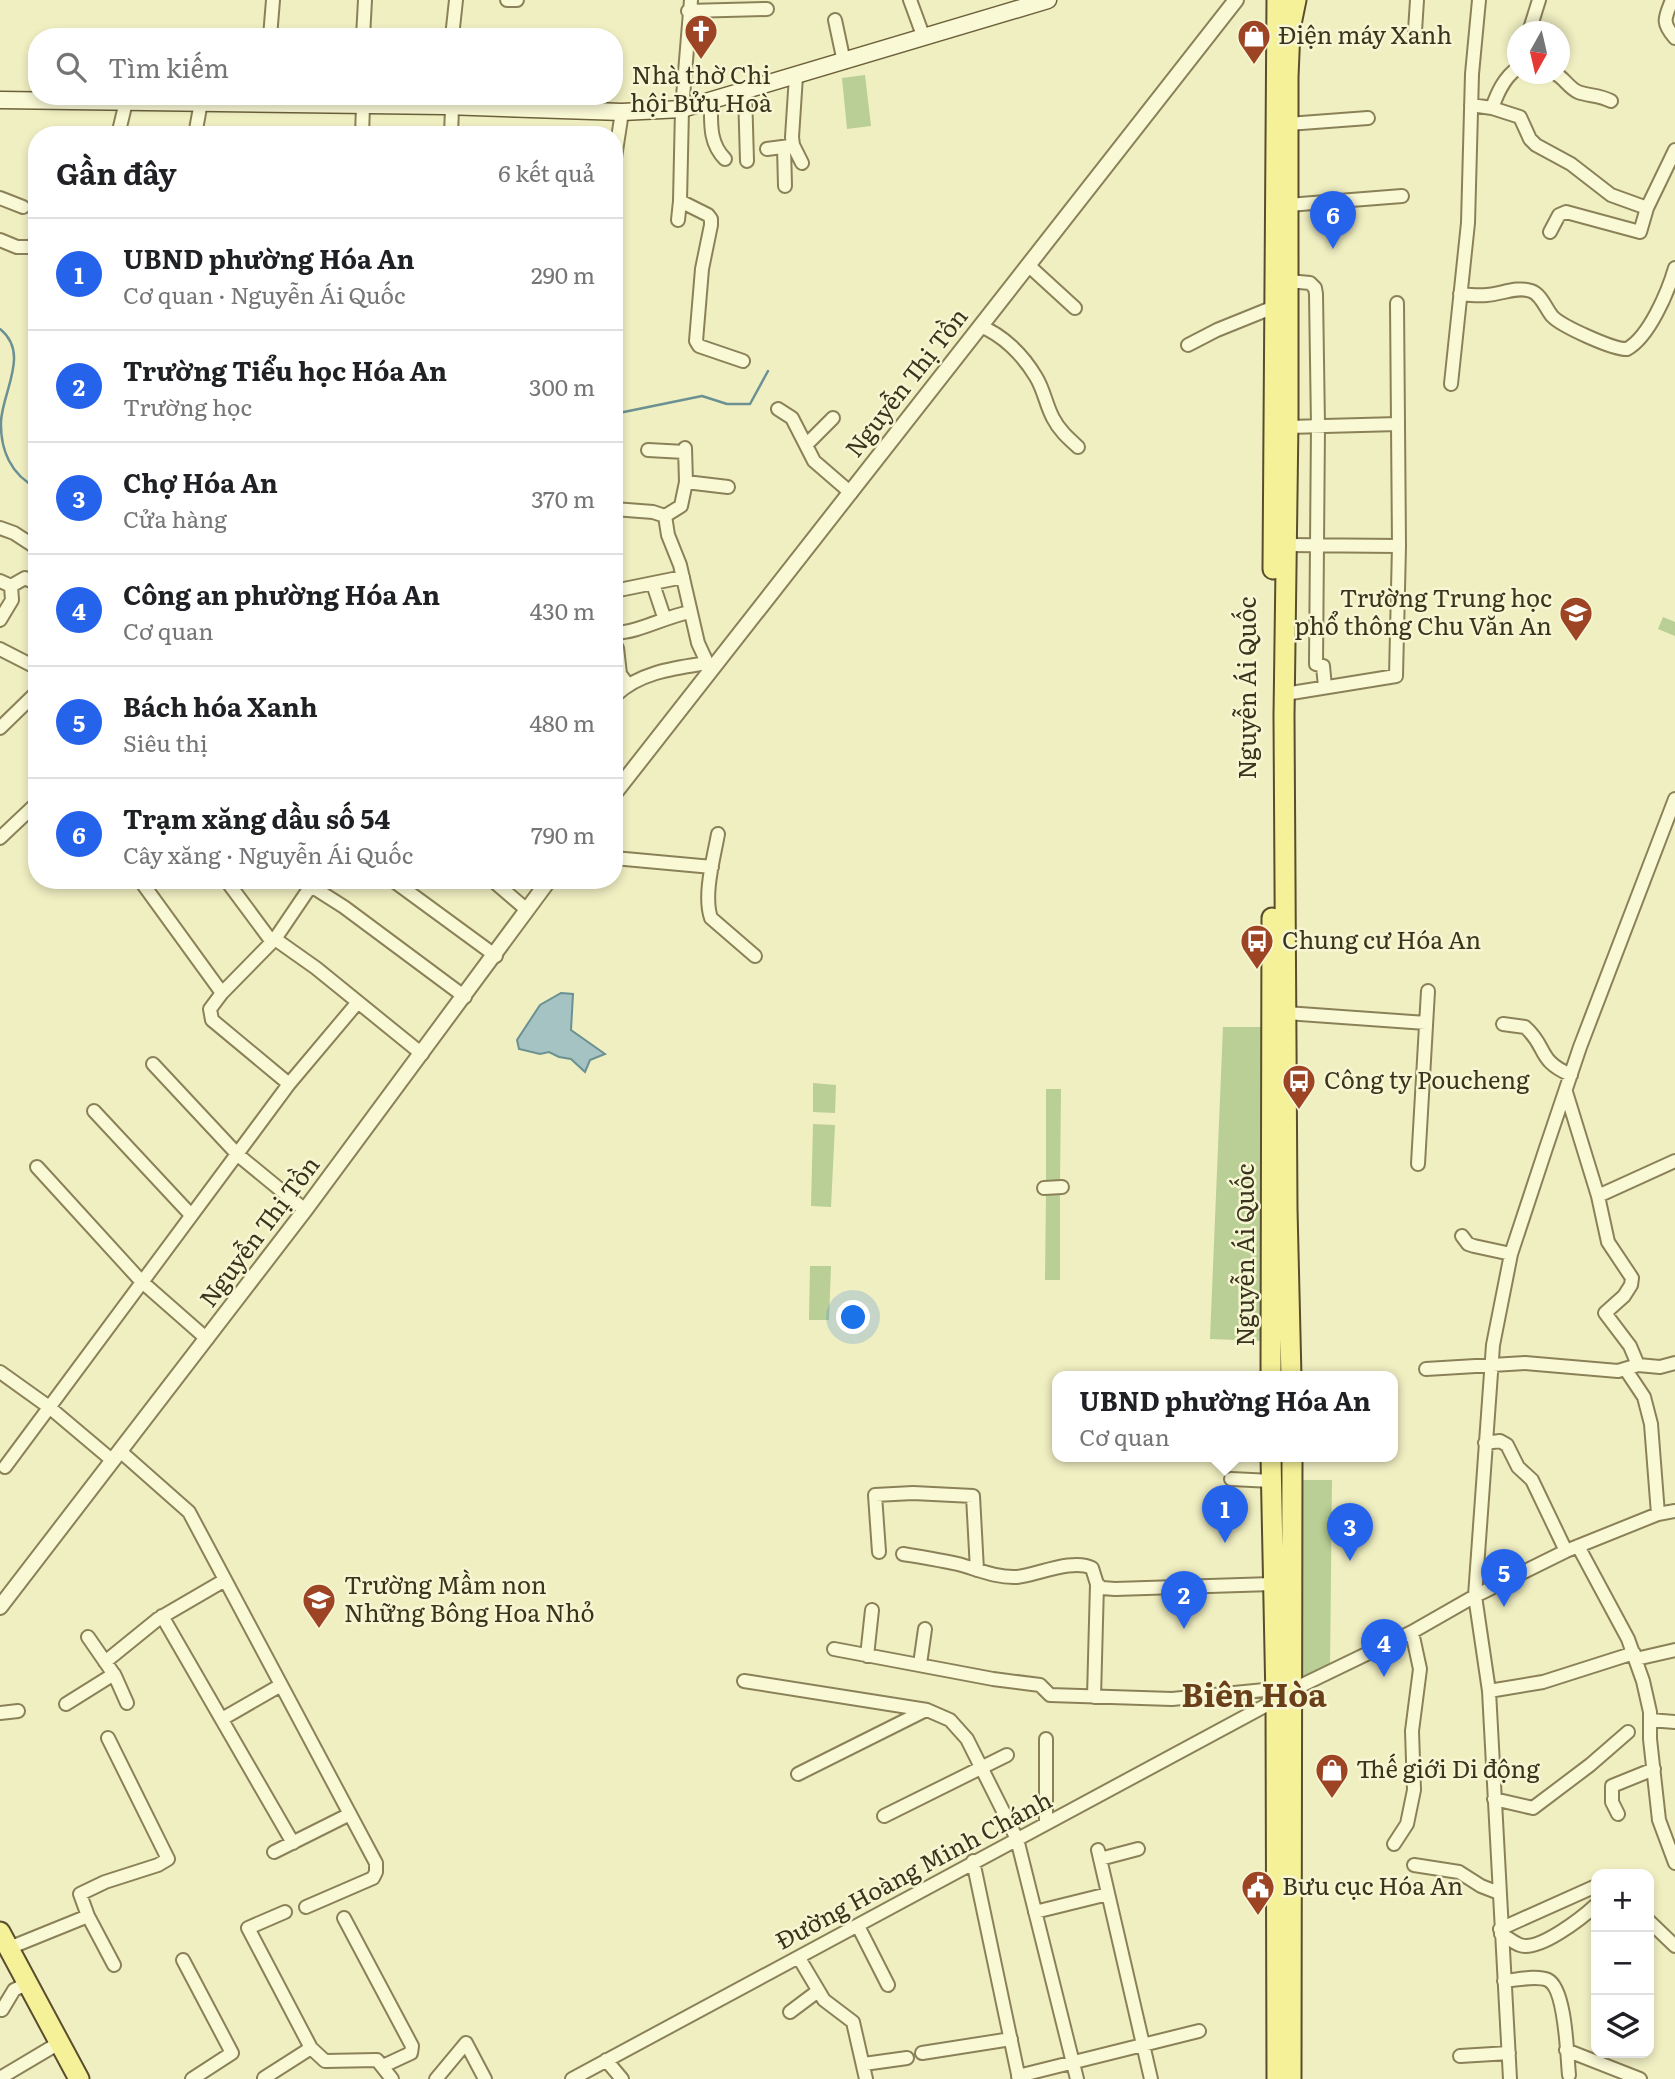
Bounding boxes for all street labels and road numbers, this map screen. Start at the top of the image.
street label: Nguyễn Thị Tồn [835,299,975,464]
street label: Nguyễn Ái Quốc [1228,597,1263,779]
street label: Nguyễn Thị Tồn [190,1148,327,1313]
street label: Nguyễn Ái Quốc [1226,1164,1261,1346]
street label: Đường Hoàng Minh Chánh [768,1781,1057,1957]

